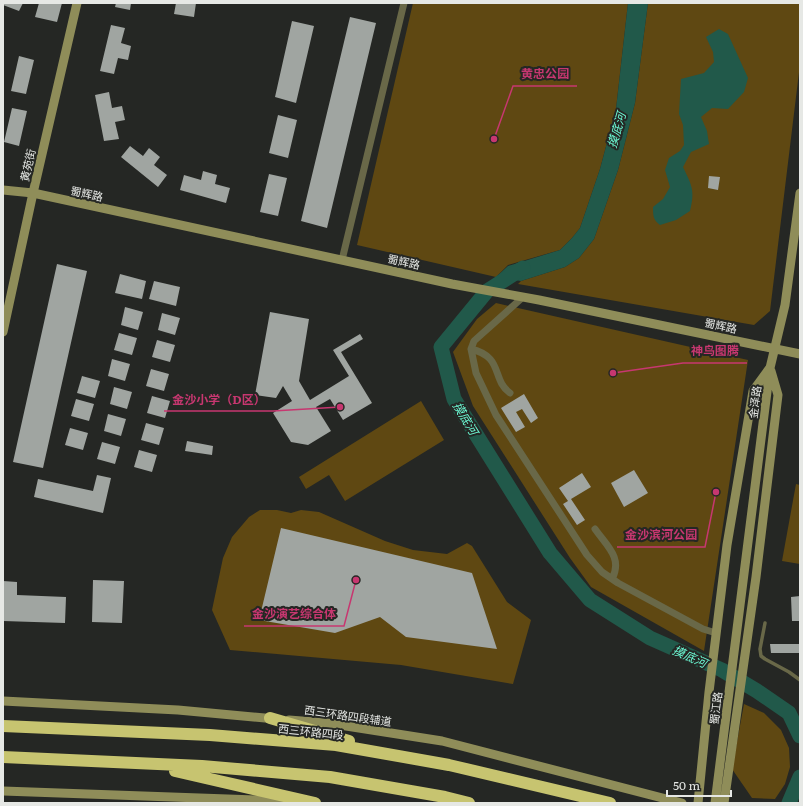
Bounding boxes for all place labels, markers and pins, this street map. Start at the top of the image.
callout: 黄忠公园 [513,62,577,86]
callout: 神鸟图腾 [683,339,747,363]
callout: 金沙小学（D区） [164,387,273,411]
callout: 金沙滨河公园 [617,523,705,547]
callout: 金沙演艺综合体 [244,602,344,626]

